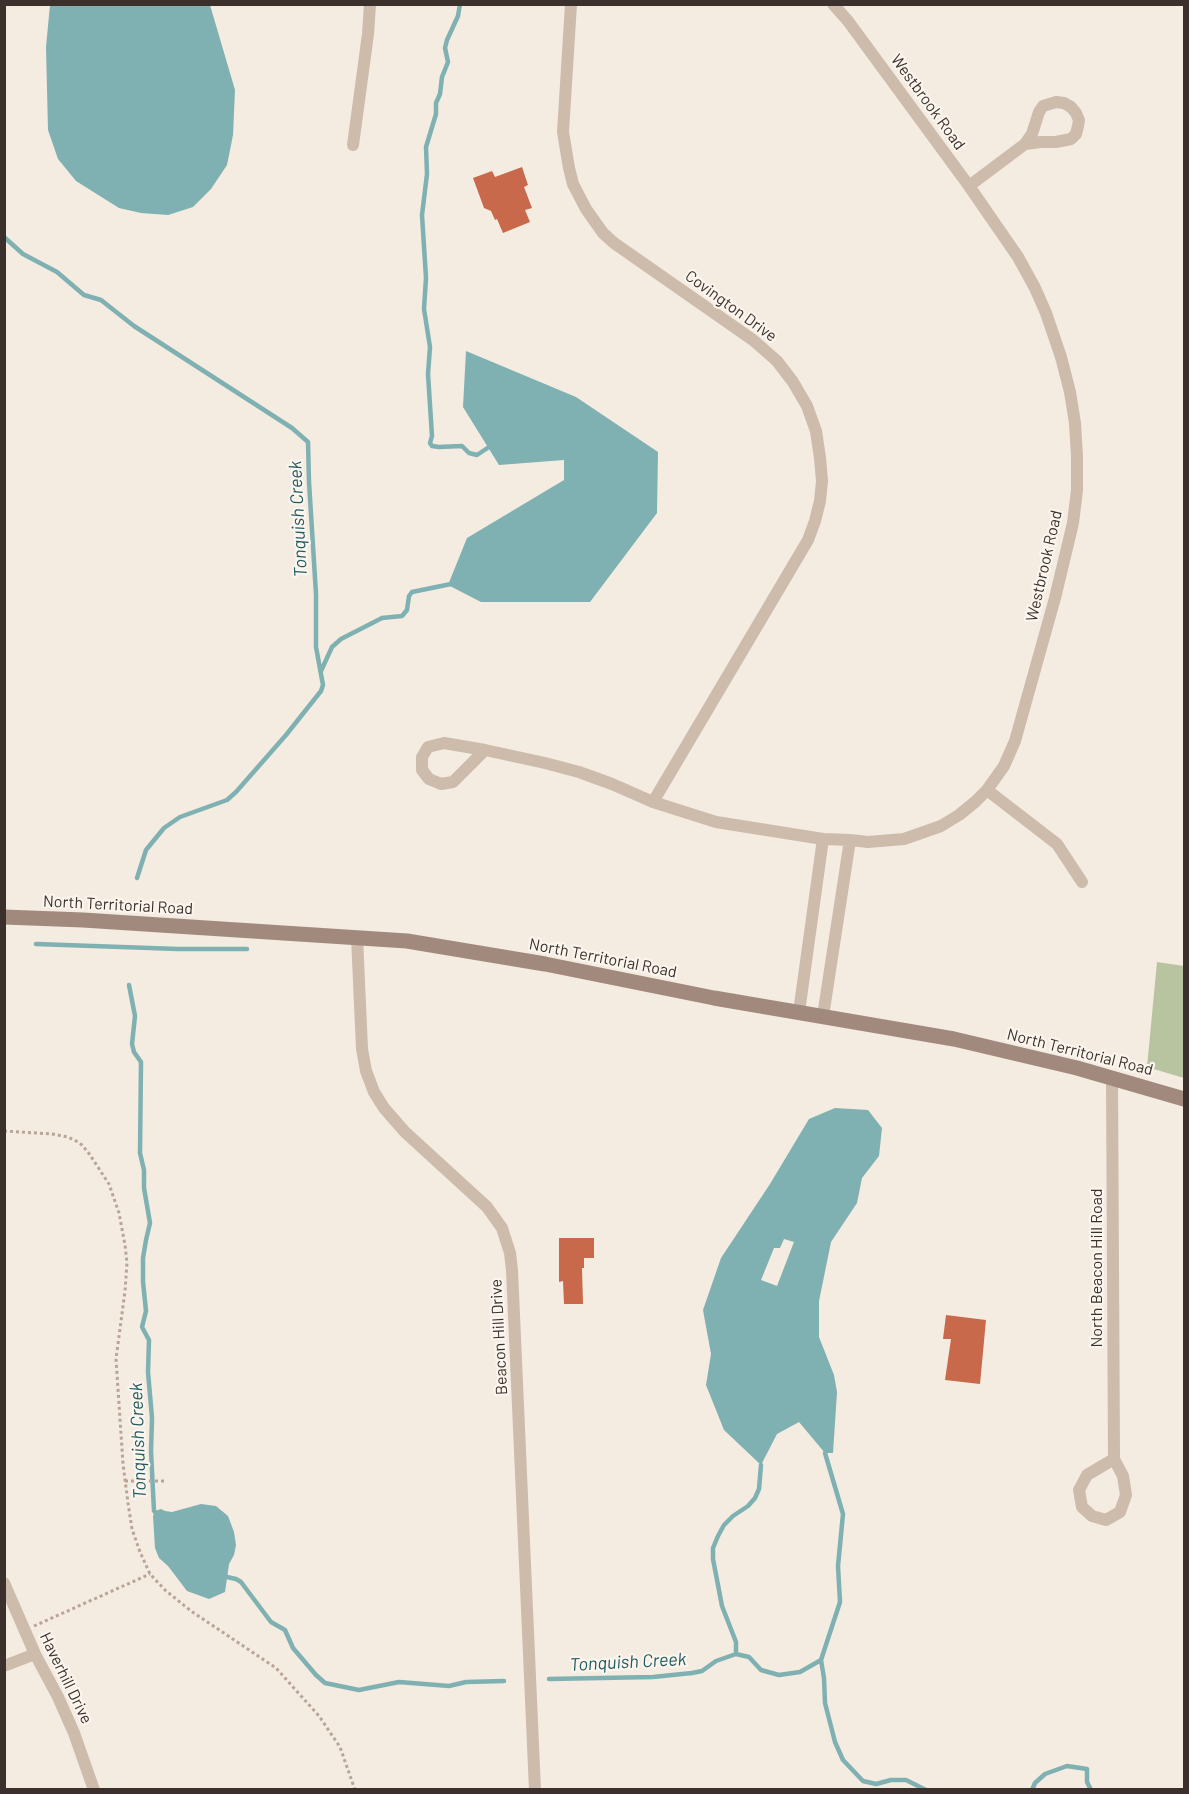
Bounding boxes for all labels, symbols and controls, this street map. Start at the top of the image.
street label: Westbrook Road [887,50,969,154]
street label: Covington Drive [681,266,781,346]
water label: Tonquish Creek [284,460,312,578]
street label: Westbrook Road [1022,508,1066,624]
street label: North Territorial Road [43,891,193,919]
street label: North Territorial Road [527,934,679,982]
street label: North Territorial Road [1005,1025,1155,1079]
street label: North Beacon Hill Road [1087,1188,1107,1348]
street label: Beacon Hill Drive [486,1278,512,1396]
water label: Tonquish Creek [125,1382,151,1500]
street label: Haverhill Drive [36,1629,96,1727]
water label: Tonquish Creek [569,1648,687,1676]

